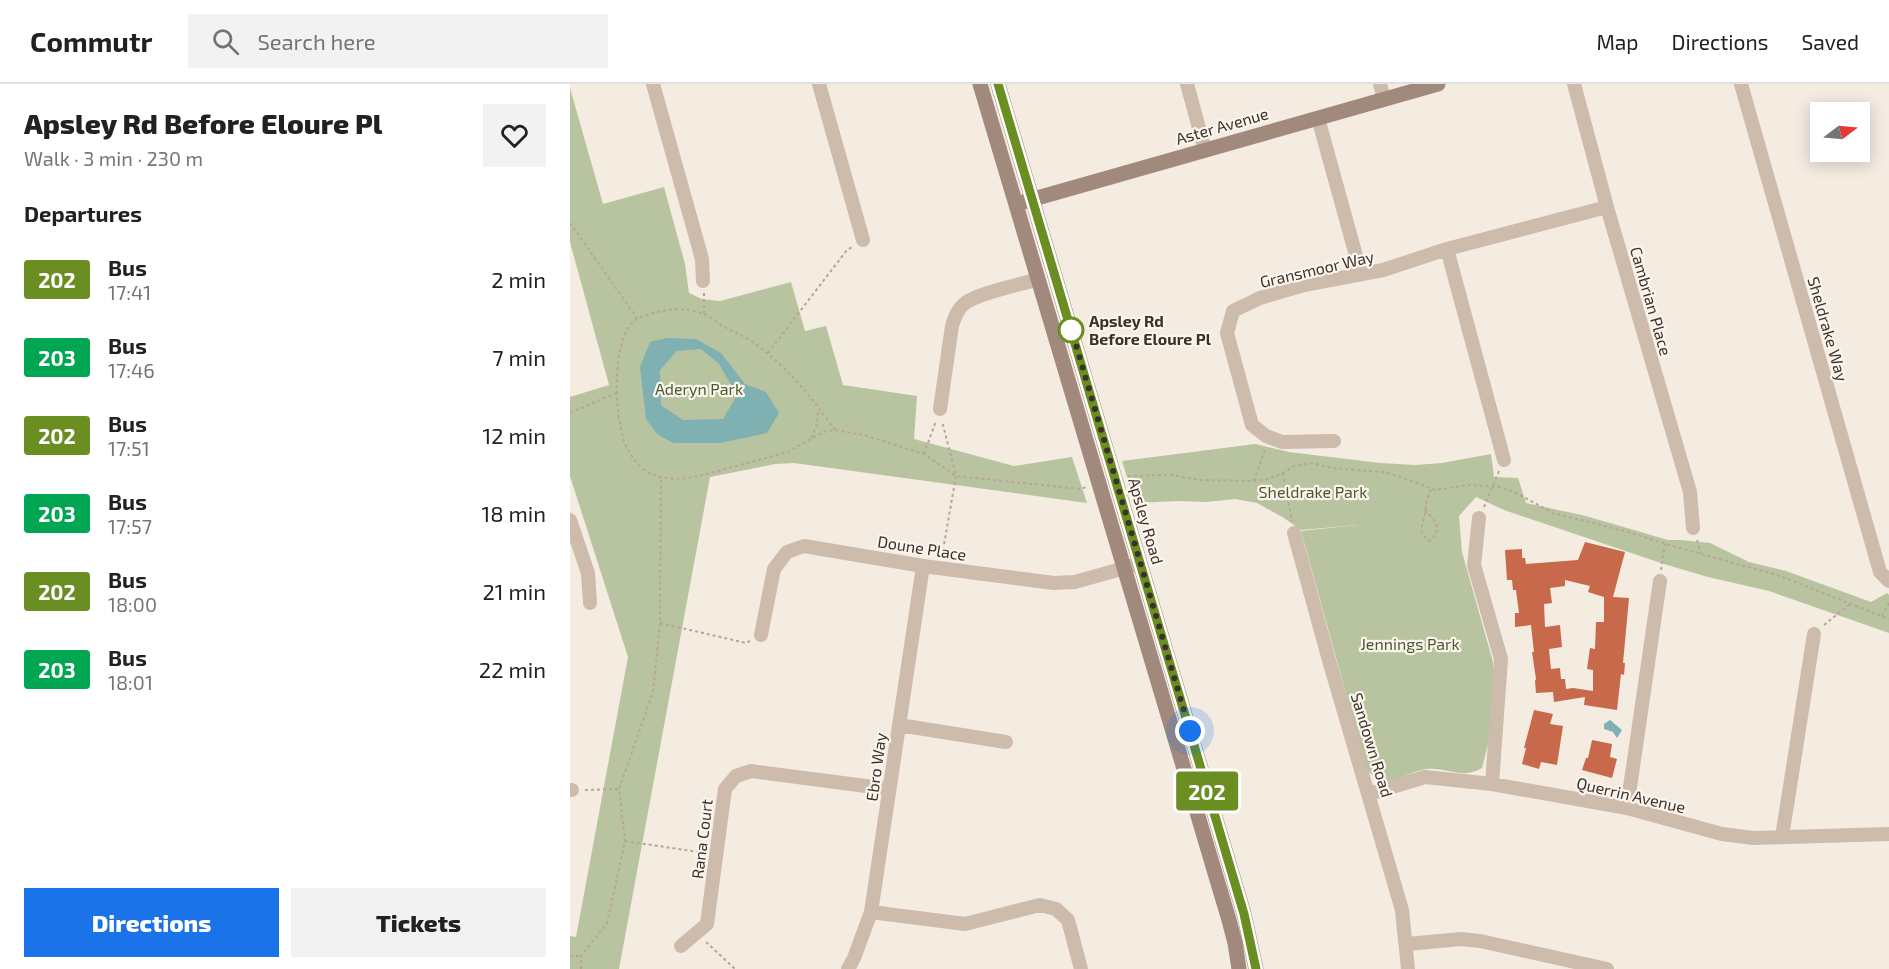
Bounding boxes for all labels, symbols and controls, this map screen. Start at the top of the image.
search box [188,14,608,68]
text: Commutr [30,24,152,58]
icon: search [209,25,242,58]
text: Search here [257,28,376,54]
text: Map [1596,29,1639,54]
text: Directions [1672,29,1768,54]
text: Saved [1801,29,1859,54]
north arrow [1810,102,1870,162]
map controls [1810,102,1870,162]
street label: Aster Avenue [1173,103,1270,148]
button: heart [483,104,546,167]
text: Apsley Rd Before Eloure Pl [24,106,382,140]
text: Walk · 3 min · 230 m [24,146,203,170]
text: Departures [24,200,142,226]
street label: Cambrian Place [1627,244,1676,357]
street label: Gransmoor Way [1258,246,1376,291]
text: Bus [108,254,147,280]
text: 2 min [491,266,546,292]
text: 202 [38,267,76,292]
street label: Sheldrake Way [1804,274,1853,384]
text: 17:41 [108,280,151,304]
place label: Apsley Rd Before Eloure Pl [1089,311,1212,348]
marker: Apsley Rd Before Eloure Pl [1058,317,1084,343]
text: Bus [108,332,147,358]
text: 7 min [492,344,546,370]
text: 203 [38,345,76,370]
text: 17:46 [108,358,155,382]
park label: Aderyn Park [655,379,743,398]
text: Bus [108,410,147,436]
text: 12 min [482,422,546,448]
text: 202 [38,423,76,448]
text: 17:51 [108,436,150,460]
street label: Apsley Road [1125,475,1168,566]
park label: Sheldrake Park [1259,482,1367,501]
text: Bus [108,488,147,514]
text: 18 min [481,500,546,526]
text: 203 [38,501,76,526]
text: 17:57 [108,514,152,538]
street label: Doune Place [876,531,968,564]
text: Bus [108,566,147,592]
text: 21 min [482,578,546,604]
text: 202 [38,579,76,604]
text: 18:00 [108,592,157,616]
park label: Jennings Park [1360,634,1460,653]
text: Bus [108,644,147,670]
text: 22 min [479,656,546,682]
text: 203 [38,657,76,682]
text: 18:01 [108,670,153,694]
street label: Sandown Road [1348,690,1397,799]
your location [1175,716,1205,746]
street label: Ebro Way [861,731,890,802]
line badge: 202 [1172,772,1242,810]
street label: Querrin Avenue [1575,773,1687,817]
text: 202 [1188,779,1226,804]
street label: Rana Court [687,798,716,880]
button: Directions [24,888,279,957]
button: Tickets [291,888,546,957]

